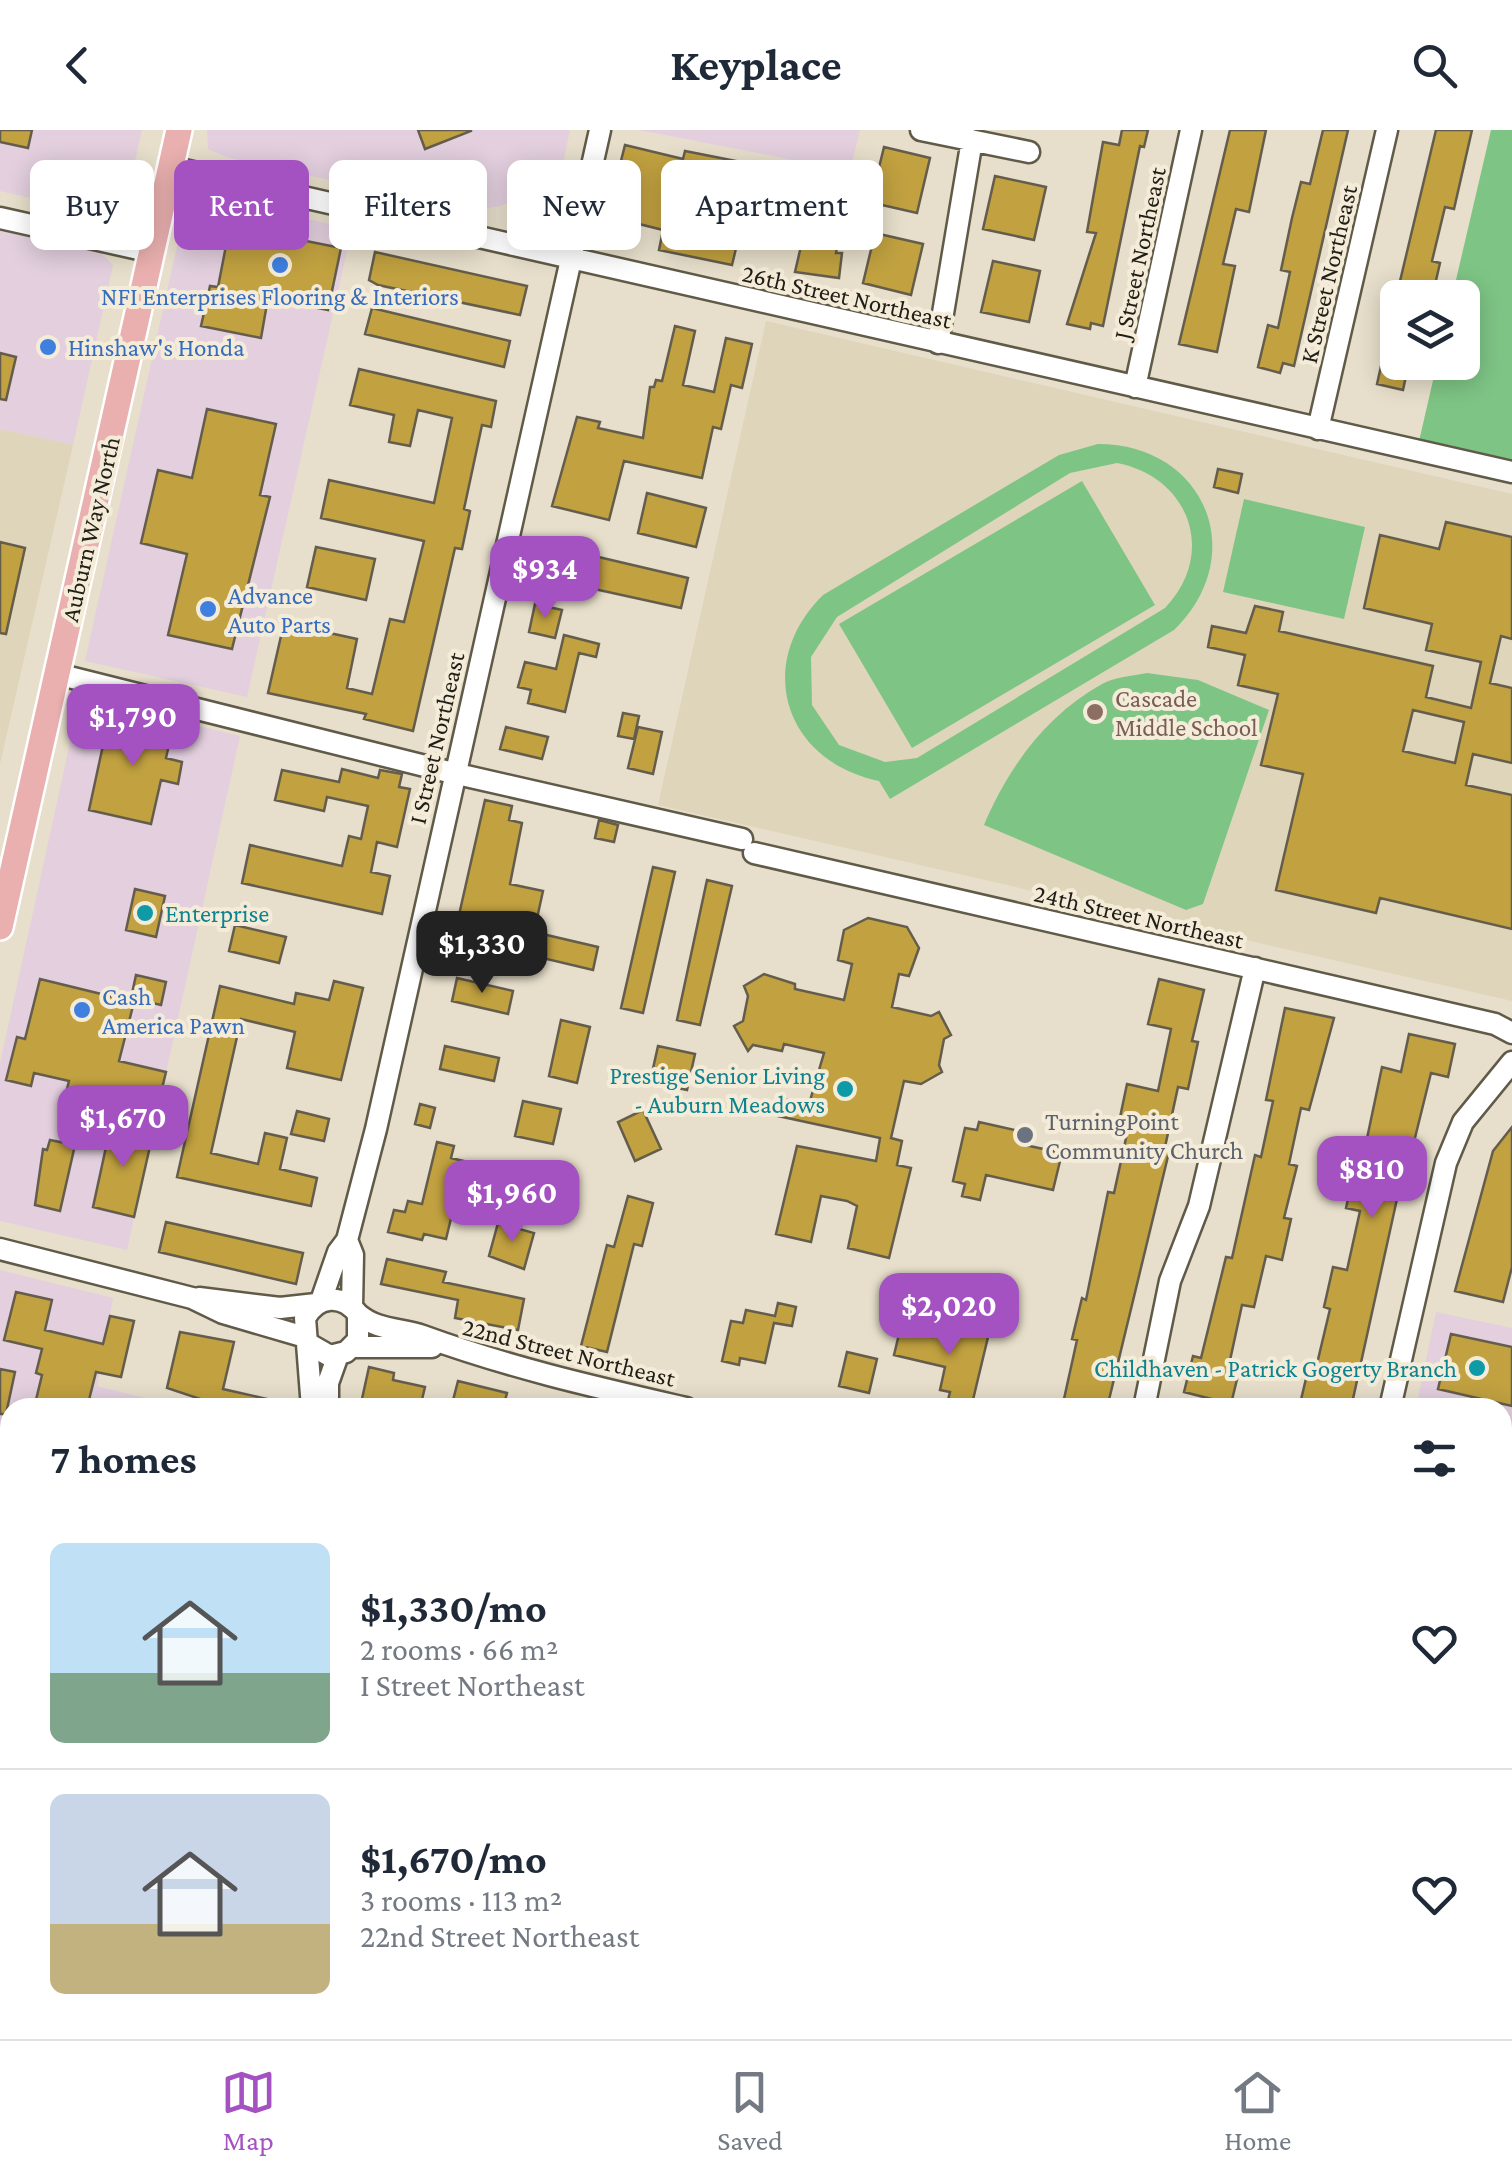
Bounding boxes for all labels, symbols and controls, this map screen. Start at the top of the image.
icon: back [50,38,105,93]
icon: search [1407,38,1462,93]
text: Keyplace [670,40,842,90]
chip: Buy [30,160,154,250]
chip: Rent [174,160,309,250]
chip: Filters [329,160,487,250]
chip: New [507,160,641,250]
chip: Apartment [661,160,883,250]
street label: J Street Northeast [1108,164,1172,344]
street label: K Street Northeast [1295,182,1362,366]
marker: NFI Enterprises Flooring & Interiors [269,254,291,276]
street label: 26th Street Northeast [740,259,955,334]
map controls [1380,280,1480,380]
button: layers [1380,280,1480,380]
place label: NFI Enterprises Flooring & Interiors [101,283,459,311]
place label: Hinshaw's Honda [68,334,245,361]
marker: Hinshaw's Honda [37,336,59,358]
street label: Auburn Way North [56,434,126,624]
pin: $934 [486,536,604,621]
text: $934 [512,550,578,586]
place label: Advance Auto Parts [228,582,331,638]
marker: Advance Auto Parts [197,598,219,620]
street label: I Street Northeast [404,649,470,827]
pin: $1,790 [52,684,214,769]
place label: Cascade Middle School [1115,685,1258,741]
text: $1,790 [89,698,177,734]
marker: Cascade Middle School [1084,701,1106,723]
street label: 24th Street Northeast [1031,879,1247,954]
place label: Enterprise [165,900,269,928]
marker: Enterprise [134,902,156,924]
pin: $1,330 [401,911,563,996]
text: $1,330 [438,925,526,961]
place label: Cash America Pawn [102,983,245,1039]
marker: Cash America Pawn [71,999,93,1021]
place label: Prestige Senior Living - Auburn Meadows [610,1062,825,1118]
marker: Prestige Senior Living - Auburn Meadows [834,1078,856,1100]
pin: $1,670 [42,1085,204,1170]
text: $1,670 [79,1099,167,1135]
place label: TurningPoint Community Church [1045,1108,1243,1165]
marker: TurningPoint Community Church [1014,1124,1036,1146]
pin: $810 [1313,1136,1431,1221]
text: $810 [1339,1150,1405,1186]
pin: $1,960 [431,1160,593,1245]
text: $1,960 [466,1174,558,1210]
pin: $2,020 [868,1273,1030,1358]
text: $2,020 [901,1287,997,1323]
street label: 22nd Street Northeast [460,1313,679,1392]
place label: Childhaven - Patrick Gogerty Branch [1094,1355,1457,1383]
marker: Childhaven - Patrick Gogerty Branch [1466,1357,1488,1379]
icon: filters [1407,1431,1462,1486]
text: 7 homes [50,1435,197,1482]
icon: home [130,1583,250,1703]
text: $1,330/mo [360,1584,547,1631]
icon: heart [1407,1616,1462,1671]
text: 2 rooms · 66 m² [360,1631,558,1667]
text: I Street Northeast [360,1667,585,1703]
icon: home [130,1834,250,1954]
text: $1,670/mo [360,1835,547,1882]
icon: heart [1407,1867,1462,1922]
text: 3 rooms · 113 m² [360,1882,562,1918]
text: 22nd Street Northeast [360,1918,639,1954]
tab: Map [221,2065,276,2156]
tab: Saved [717,2065,783,2156]
tab: Home [1224,2065,1291,2156]

